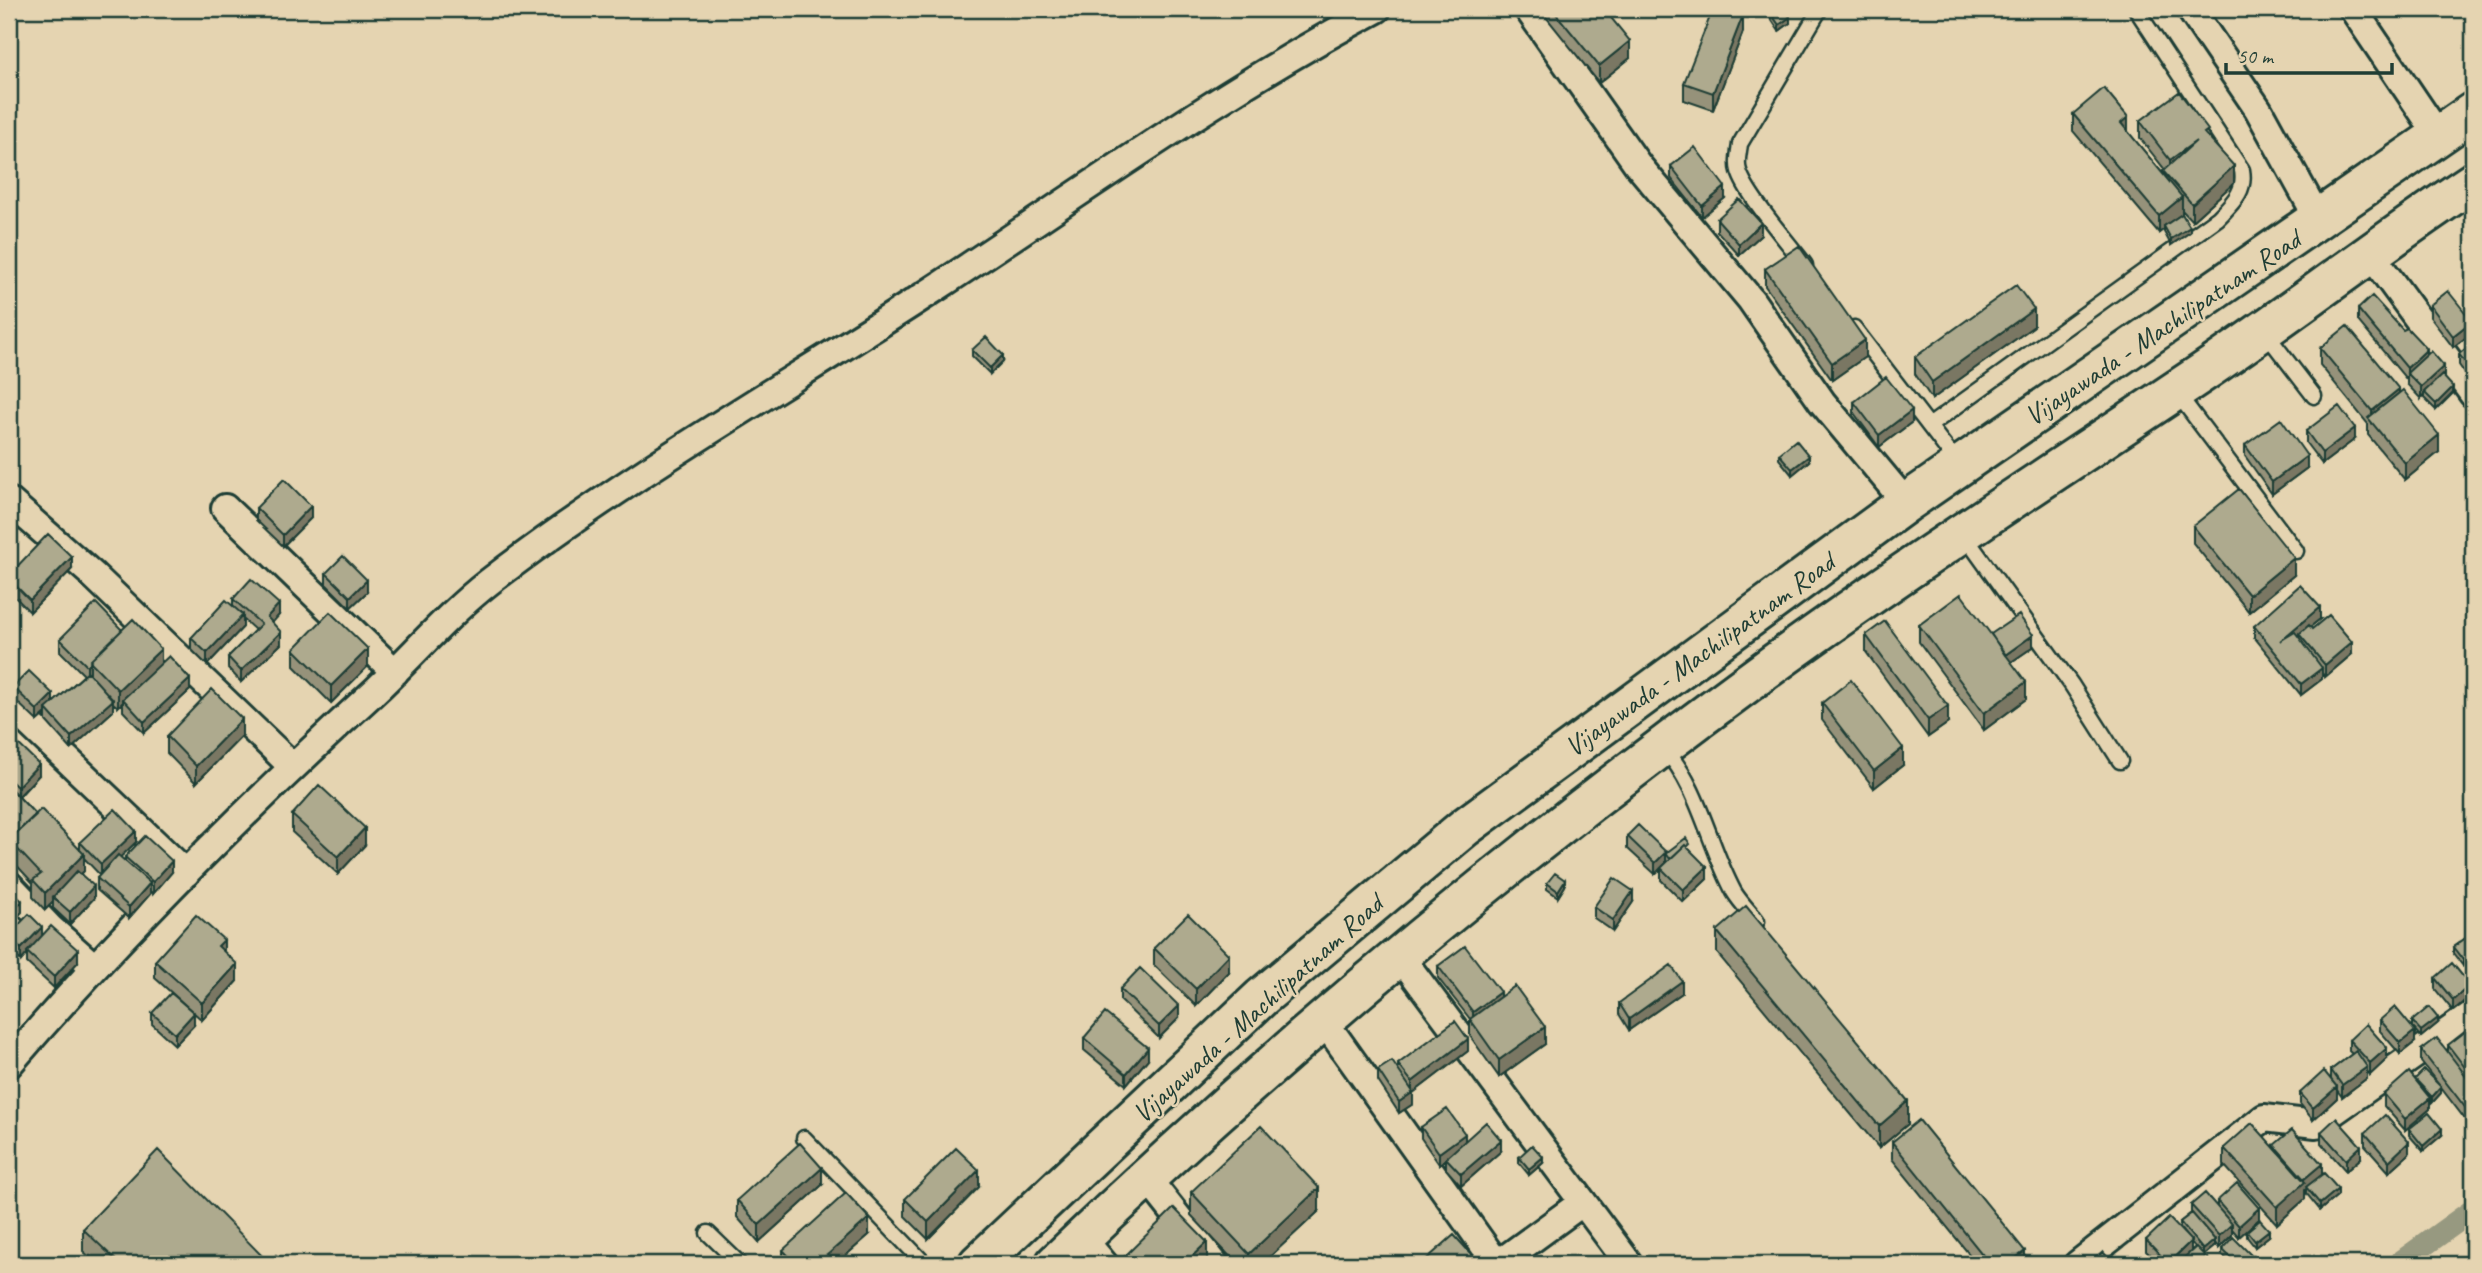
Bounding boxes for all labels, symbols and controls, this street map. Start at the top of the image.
scale bar [2226,32,2393,76]
text: 50 m [2237,43,2275,69]
street label: Vijayawada - Machilipatnam Road [2018,220,2310,433]
street label: Vijayawada - Machilipatnam Road [1558,542,1844,764]
street label: Vijayawada - Machilipatnam Road [1125,884,1393,1130]

